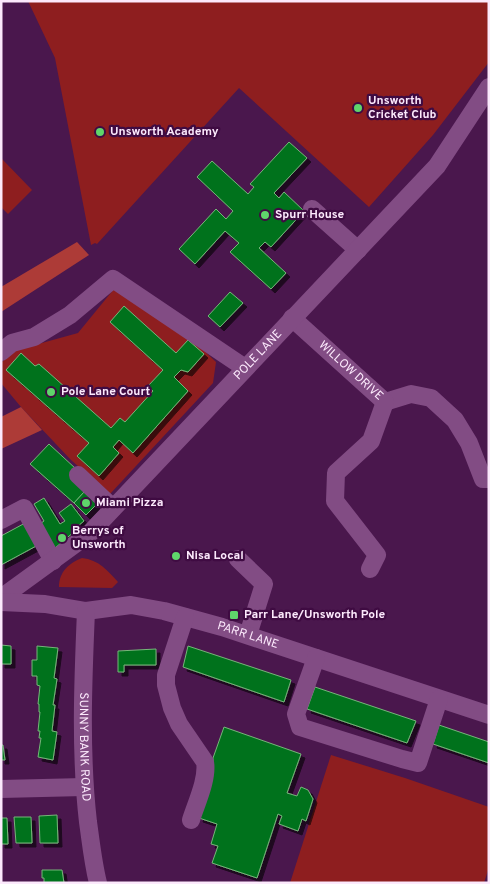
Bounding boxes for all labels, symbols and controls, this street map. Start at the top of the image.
place label: Unsworth Cricket Club [368,93,437,123]
marker: Unsworth Cricket Club [352,102,364,114]
place label: Unsworth Academy [110,124,219,140]
marker: Unsworth Academy [94,126,106,138]
place label: Spurr House [275,207,345,223]
marker: Spurr House [259,209,271,221]
street label: POLE LANE [231,327,286,384]
street label: WILLOW DRIVE [315,337,386,404]
place label: Pole Lane Court [61,384,150,400]
marker: Pole Lane Court [45,386,57,398]
place label: Miami Pizza [96,495,164,511]
marker: Miami Pizza [80,497,92,509]
place label: Berrys of Unsworth [72,523,126,553]
marker: Berrys of Unsworth [56,532,68,544]
place label: Nisa Local [186,548,244,564]
marker: Nisa Local [170,550,182,562]
place label: Parr Lane/Unsworth Pole [244,607,385,623]
marker: Parr Lane/Unsworth Pole [228,609,240,621]
street label: PARR LANE [216,618,281,653]
street label: SUNNY BANK ROAD [75,692,94,802]

